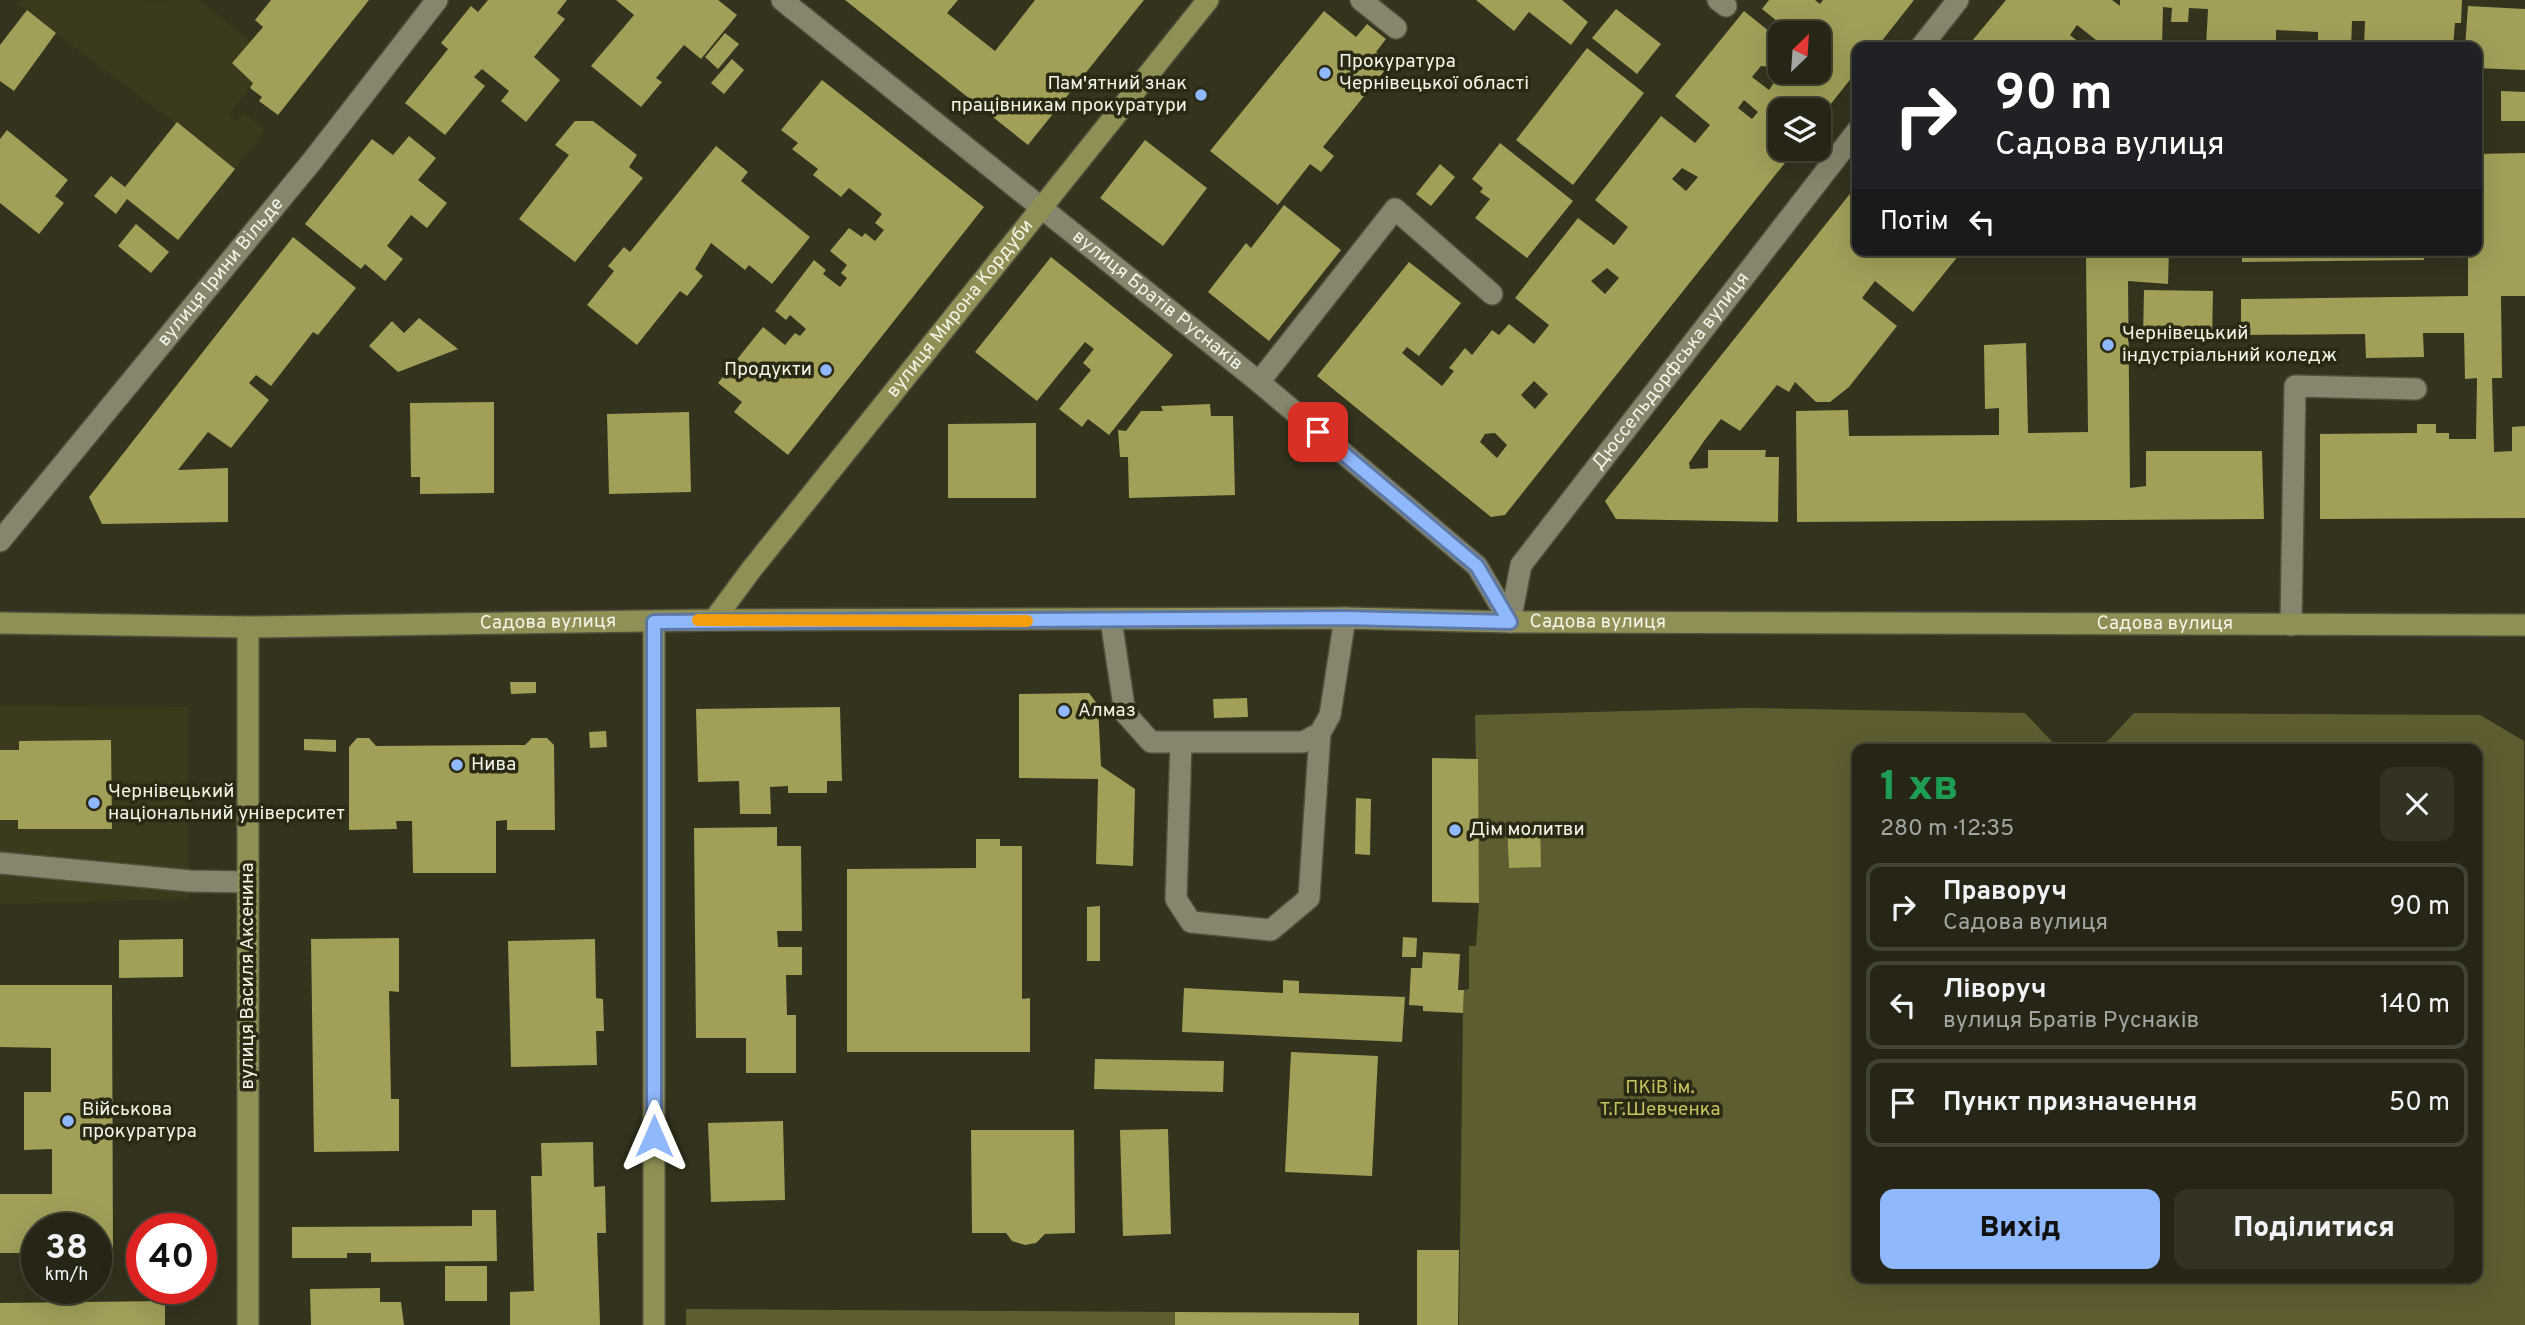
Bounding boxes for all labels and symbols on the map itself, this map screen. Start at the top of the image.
north arrow [1768,21,1830,84]
place label: Прокуратура Чернівецької області [1339,50,1529,96]
marker: Прокуратура Чернівецької області [1317,65,1333,81]
place label: Пам'ятний знак працівникам прокуратури [951,72,1187,118]
marker: Пам'ятний знак працівникам прокуратури [1193,87,1209,103]
street label: вулиця Ірини Вільде [152,192,289,352]
street label: вулиця Мирона Кордуби [882,215,1039,403]
street label: вулиця Братів Руснаків [1067,225,1248,376]
street label: Дюссельдорфська вулиця [1587,268,1755,475]
place label: Чернівецький індустріальний коледж [2122,322,2337,368]
marker: Чернівецький індустріальний коледж [2100,337,2116,353]
place label: Продукти [724,358,812,382]
marker: Продукти [818,362,834,378]
pin [1288,402,1348,462]
street label: Садова вулиця [480,609,616,636]
street label: Садова вулиця [1530,610,1666,634]
street label: Садова вулиця [2097,612,2233,636]
place label: Алмаз [1078,699,1136,723]
marker: Алмаз [1056,703,1072,719]
place label: Нива [471,753,516,777]
marker: Нива [449,757,465,773]
place label: Чернівецький національний університет [108,780,345,826]
marker: Чернівецький національний університет [86,795,102,811]
place label: Дім молитви [1469,818,1585,842]
marker: Дім молитви [1447,822,1463,838]
street label: вулиця Василя Аксенина [236,863,260,1089]
park label: ПКіВ ім. Т.Г.Шевченка [1599,1076,1721,1122]
place label: Військова прокуратура [82,1098,197,1144]
position arrow [617,1099,691,1173]
marker: Військова прокуратура [60,1113,76,1129]
speed limit sign: 40 [126,1213,217,1304]

